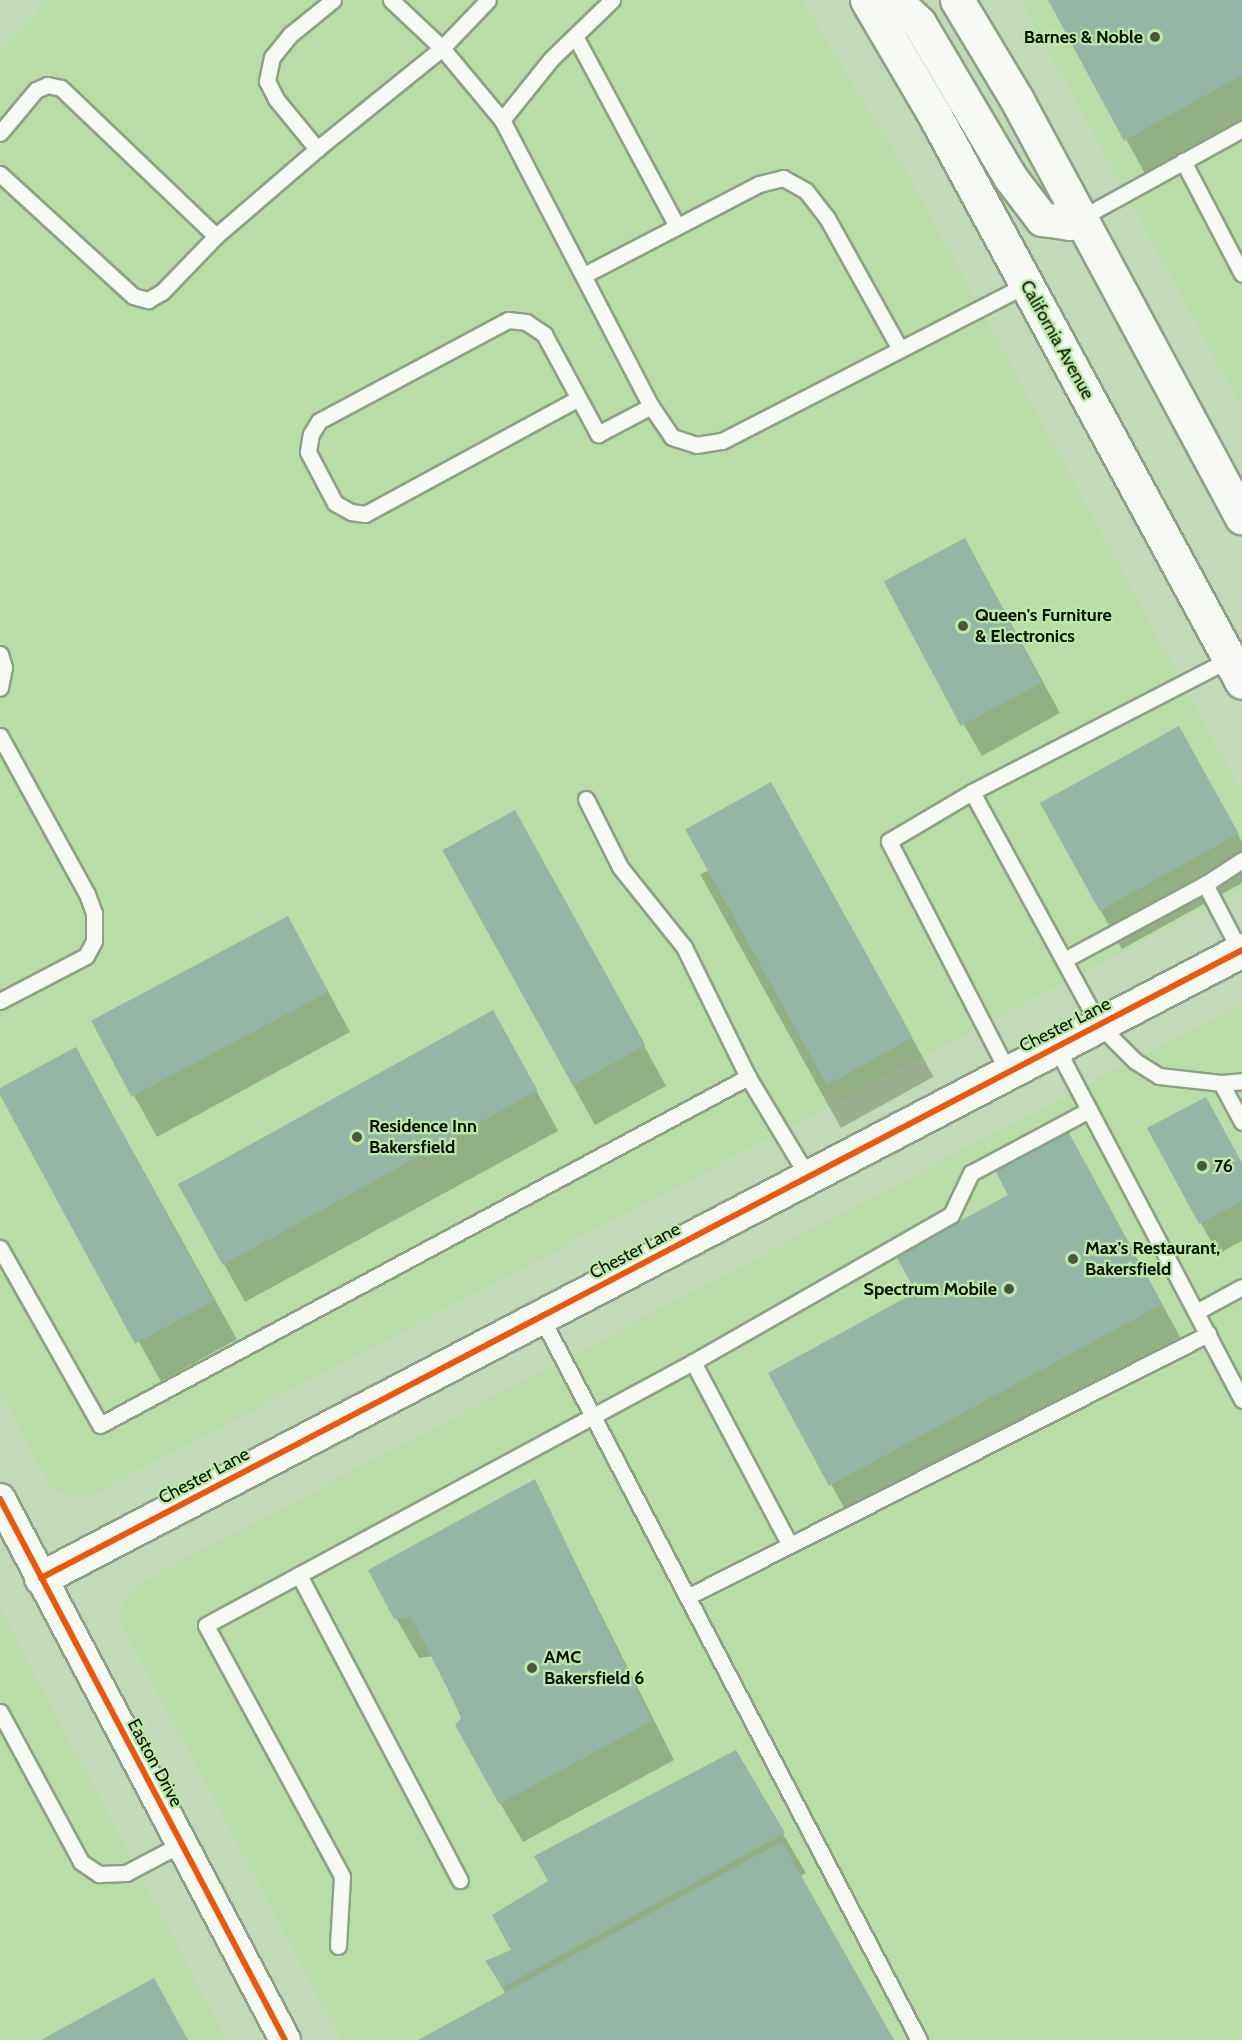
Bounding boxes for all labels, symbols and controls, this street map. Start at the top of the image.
place label: Barnes & Noble [1024,26,1143,48]
marker: Barnes & Noble [1148,30,1162,44]
street label: California Avenue [1015,277,1099,403]
place label: Queen's Furniture & Electronics [975,605,1112,648]
marker: Queen's Furniture & Electronics [956,619,970,633]
street label: Chester Lane [1016,993,1114,1057]
place label: Residence Inn Bakersfield [369,1116,477,1158]
marker: Residence Inn Bakersfield [350,1130,364,1144]
place label: 76 [1214,1155,1233,1177]
marker: 76 [1195,1159,1209,1173]
street label: Chester Lane [586,1218,684,1284]
place label: Max's Restaurant, Bakersfield [1085,1238,1220,1280]
marker: Max's Restaurant, Bakersfield [1066,1252,1080,1266]
place label: Spectrum Mobile [864,1278,997,1300]
marker: Spectrum Mobile [1002,1282,1016,1296]
street label: Chester Lane [155,1443,253,1509]
place label: AMC Bakersfield 6 [544,1647,644,1690]
marker: AMC Bakersfield 6 [525,1661,539,1675]
street label: Easton Drive [123,1715,187,1811]

